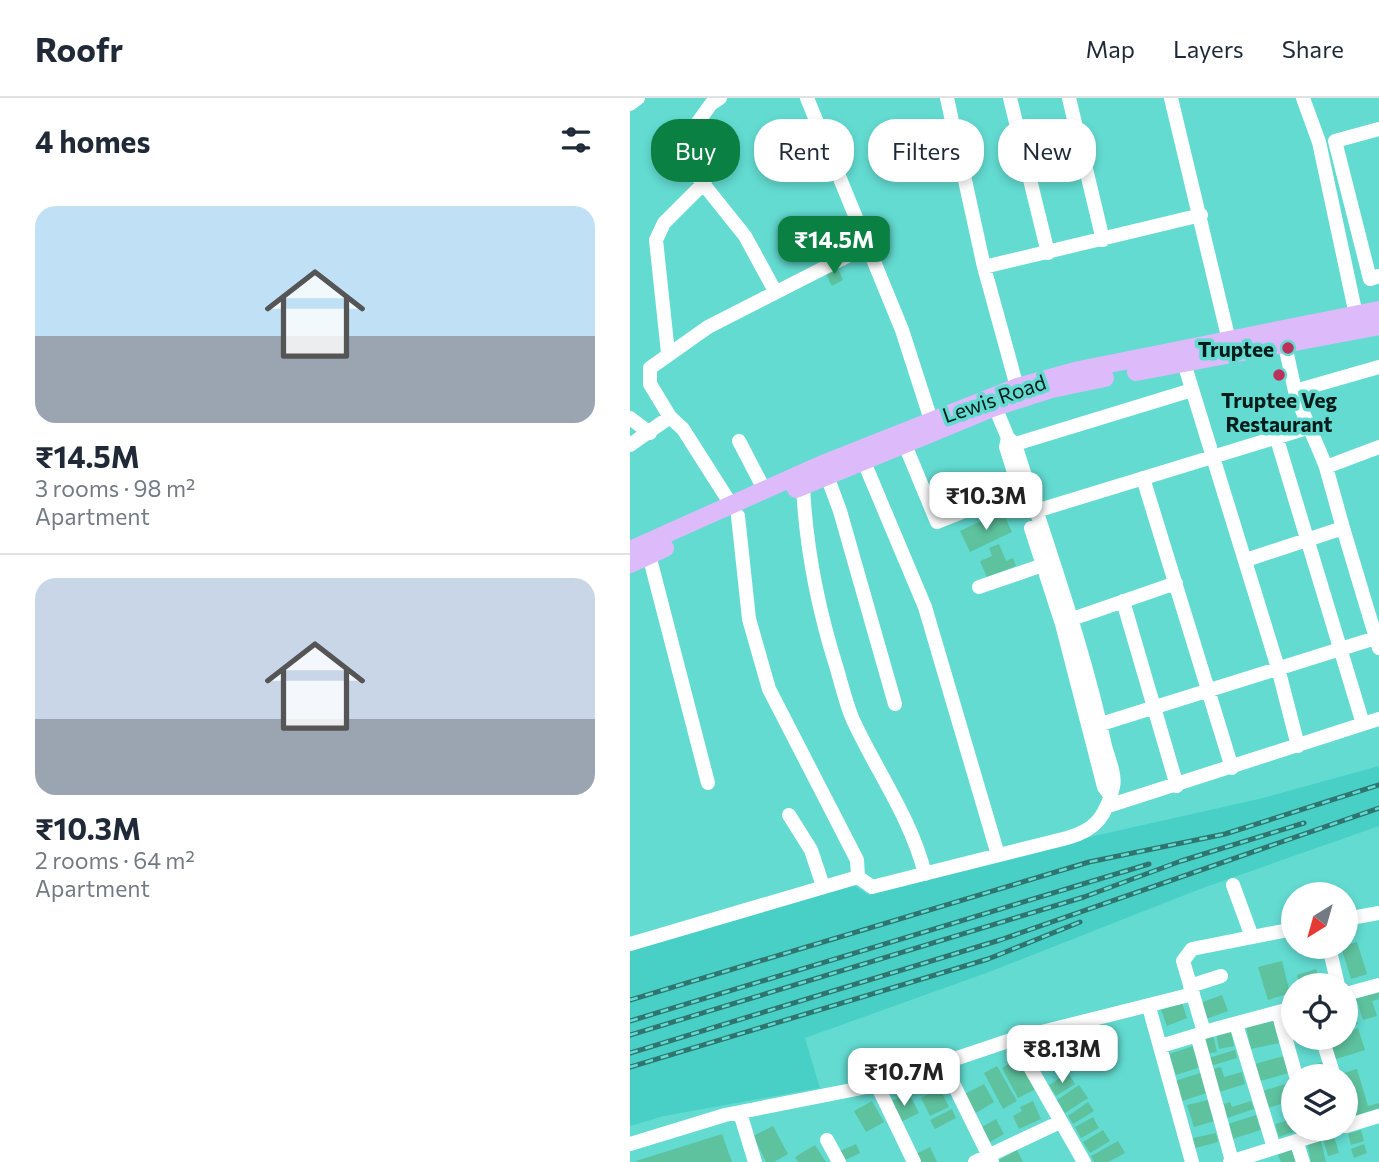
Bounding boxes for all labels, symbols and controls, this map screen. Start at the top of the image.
text: Roofr [35,28,123,69]
text: Map [1086,34,1135,63]
text: Layers [1173,34,1244,63]
text: Share [1282,34,1344,63]
chip: Buy [651,119,740,182]
chip: Rent [754,119,854,182]
chip: Filters [868,119,984,182]
chip: New [998,119,1096,182]
icon: filters [557,121,595,159]
text: 4 homes [35,122,150,159]
pin: ₹14.5M [777,216,891,276]
text: ₹14.5M [794,225,874,253]
icon: home [252,251,378,377]
place label: Truptee [1198,336,1274,361]
marker: Truptee [1280,340,1296,356]
marker: Truptee Veg Restaurant [1271,367,1287,383]
street label: Lewis Road [939,369,1049,427]
place label: Truptee Veg Restaurant [1221,387,1338,436]
text: ₹14.5M [35,437,140,474]
pin: ₹10.3M [929,472,1043,532]
text: 3 rooms · 98 m² [35,474,195,502]
text: ₹10.3M [945,481,1027,509]
text: Apartment [35,502,150,530]
icon: home [252,623,378,749]
text: ₹10.3M [35,809,141,846]
text: 2 rooms · 64 m² [35,846,195,874]
text: Apartment [35,874,150,902]
north arrow [1281,882,1358,959]
map controls [1281,882,1358,1141]
button: locate [1281,973,1358,1050]
pin: ₹8.13M [1005,1026,1119,1085]
text: ₹8.13M [1023,1034,1101,1062]
pin: ₹10.7M [847,1048,961,1108]
text: ₹10.7M [864,1057,944,1085]
button: layers [1281,1064,1358,1141]

